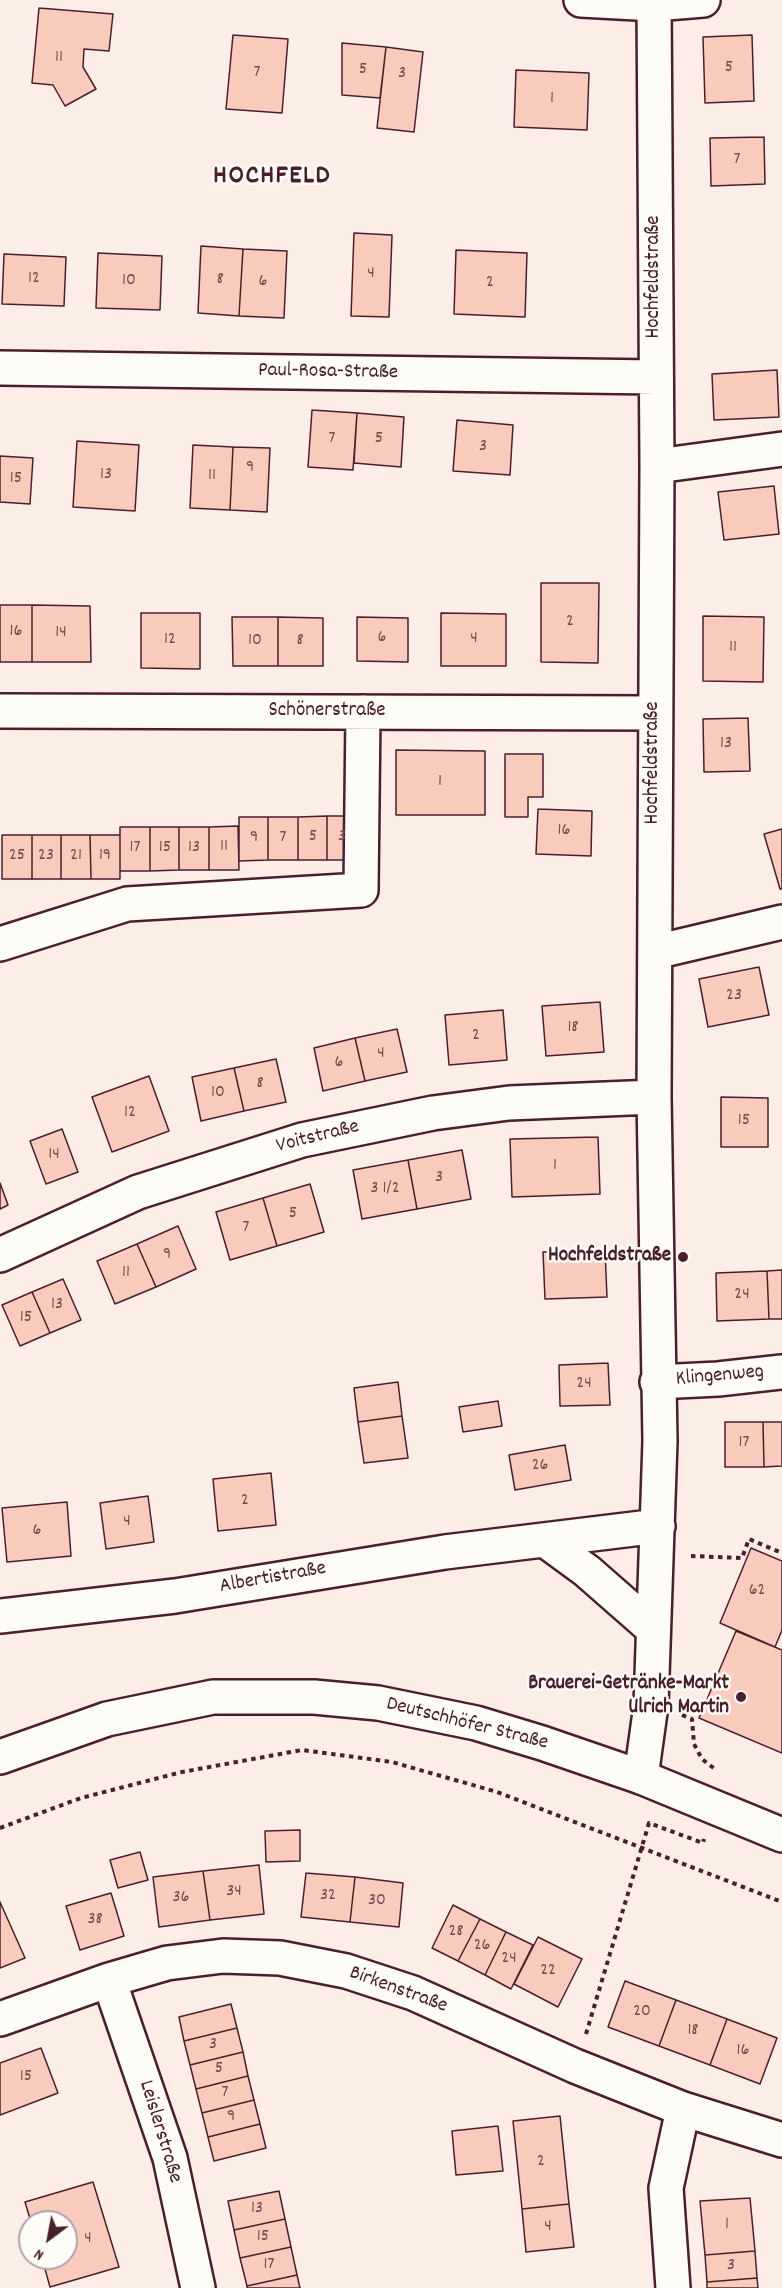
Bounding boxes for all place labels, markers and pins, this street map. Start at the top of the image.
place label: Hochfeldstraße [548,1244,671,1270]
marker: Hochfeldstraße [676,1250,690,1264]
place label: Brauerei-Getränke-Markt Ulrich Martin [528,1672,729,1722]
marker: Brauerei-Getränke-Markt Ulrich Martin [734,1690,748,1704]

